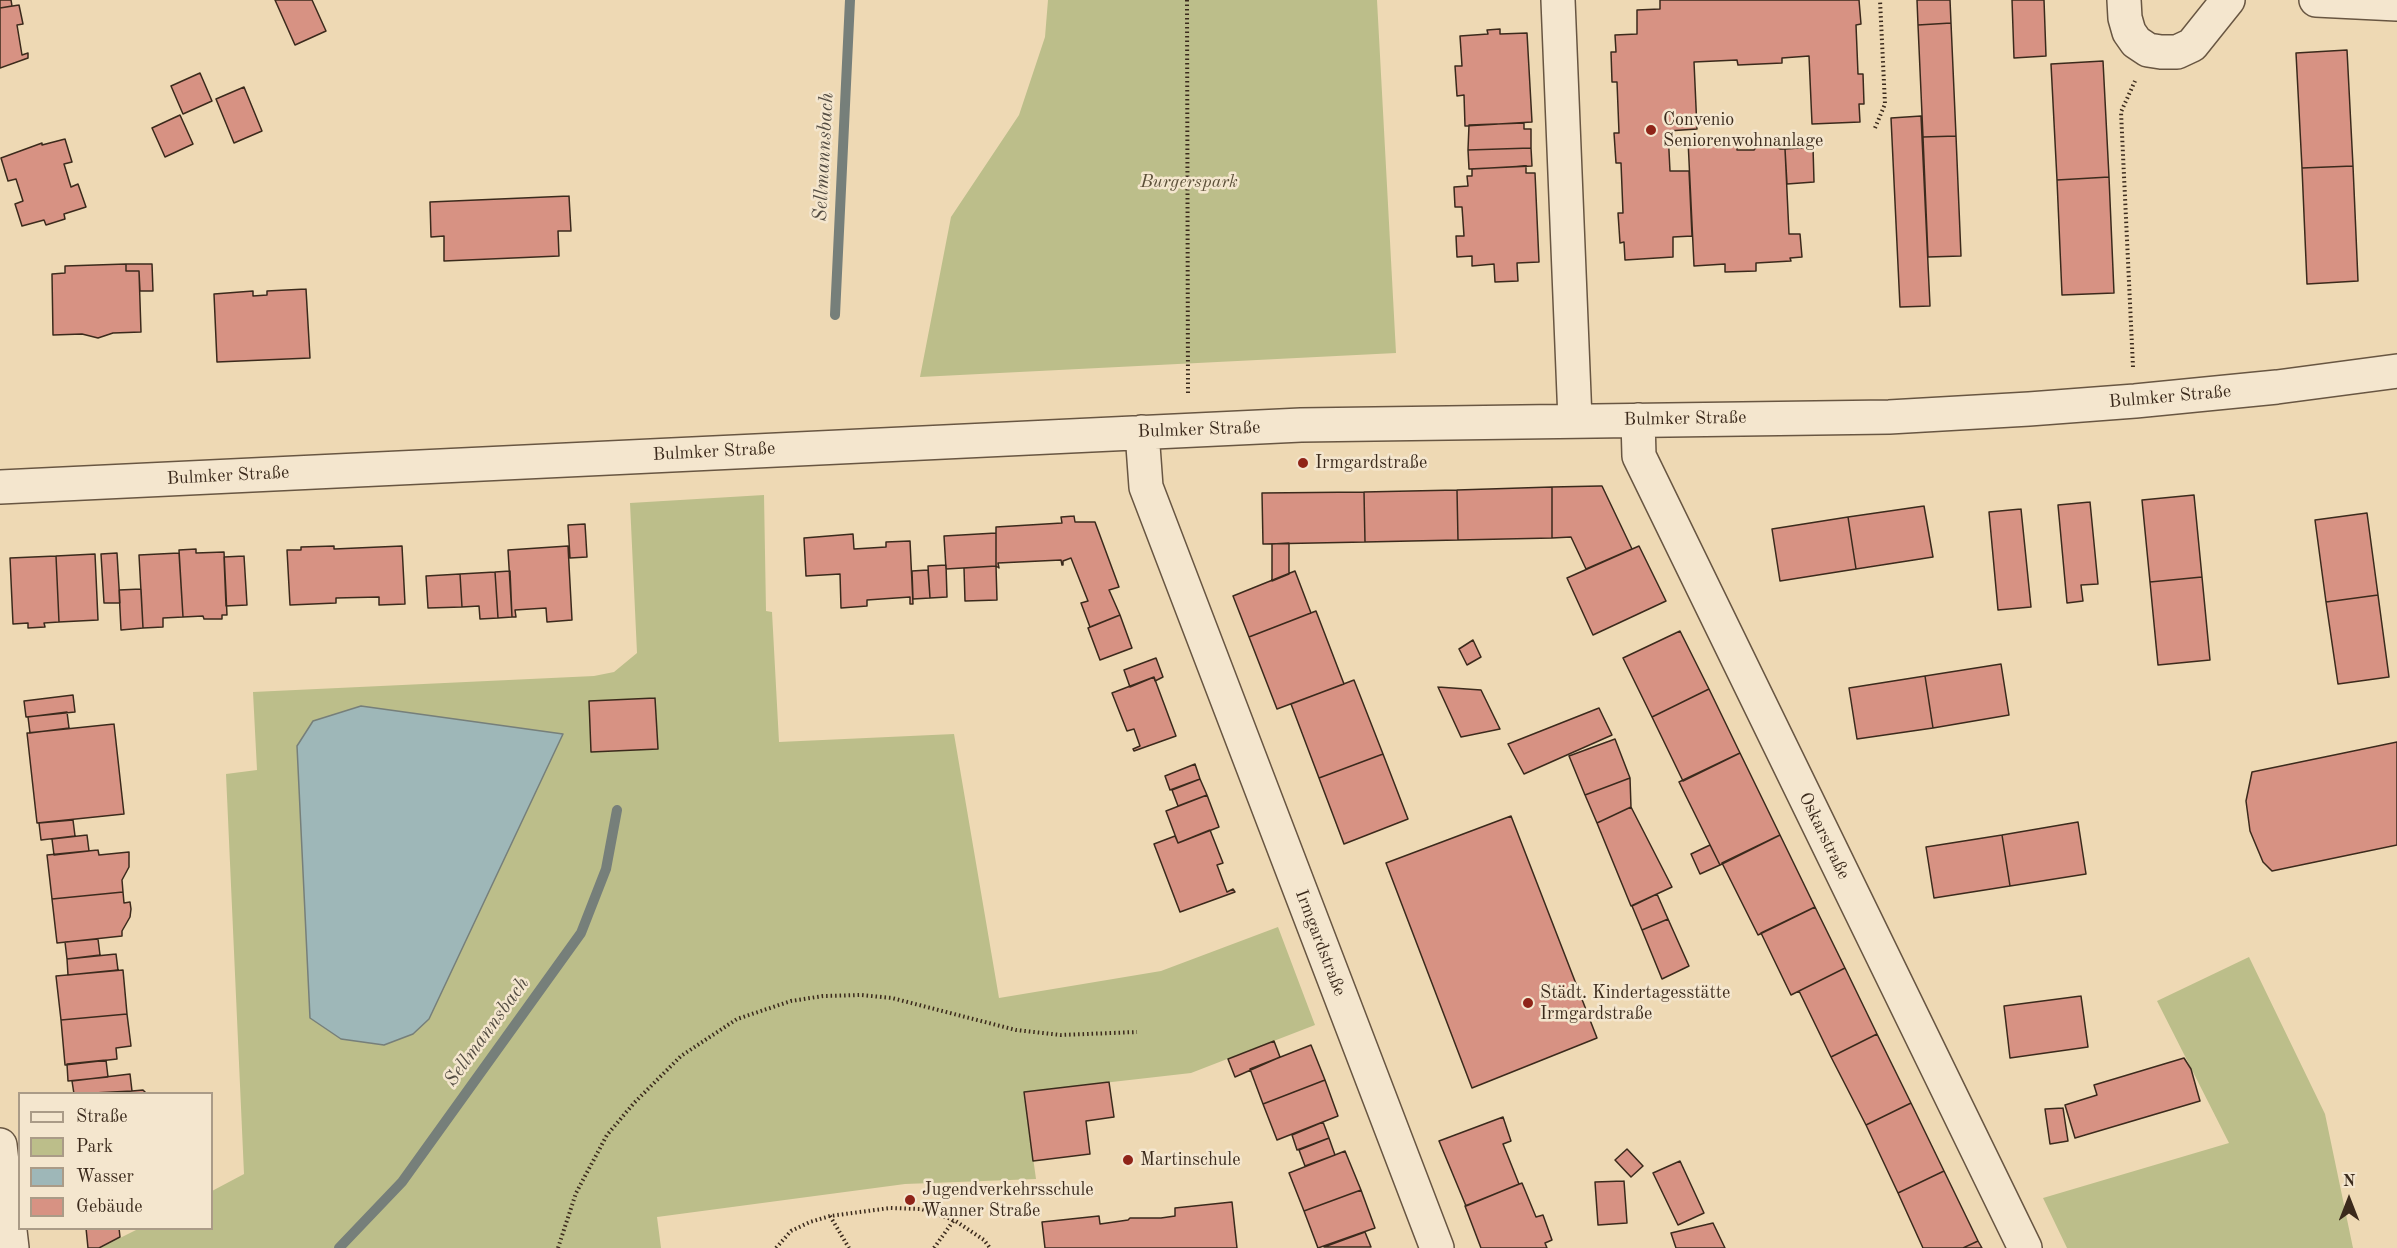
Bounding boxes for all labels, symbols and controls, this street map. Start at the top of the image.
water label: Sellmannsbach [809,92,839,222]
place label: Convenio Seniorenwohnanlage [1663,109,1823,152]
marker: Convenio Seniorenwohnanlage [1644,123,1658,137]
park label: Burgerspark [1140,171,1238,193]
street label: Bulmker Straße [2108,381,2232,413]
street label: Bulmker Straße [1623,407,1747,431]
street label: Bulmker Straße [1137,417,1261,443]
street label: Bulmker Straße [652,438,776,466]
place label: Irmgardstraße [1315,452,1427,474]
marker: Irmgardstraße [1296,456,1310,470]
street label: Bulmker Straße [166,462,290,490]
street label: Oskarstraße [1794,789,1854,883]
street label: Irmgardstraße [1290,887,1350,999]
water label: Sellmannsbach [439,973,535,1091]
place label: Städt. Kindertagesstätte Irmgardstraße [1540,982,1730,1024]
marker: Städt. Kindertagesstätte Irmgardstraße [1521,996,1535,1010]
legend [18,1092,213,1230]
text: Straße [76,1108,127,1126]
text: Park [76,1138,113,1156]
place label: Martinschule [1140,1149,1240,1171]
marker: Martinschule [1121,1153,1135,1167]
text: Wasser [76,1168,134,1186]
north arrow [2319,1170,2379,1230]
text: N [2343,1174,2355,1190]
place label: Jugendverkehrsschule Wanner Straße [922,1179,1094,1222]
marker: Jugendverkehrsschule Wanner Straße [903,1193,917,1207]
text: Gebäude [76,1198,143,1216]

